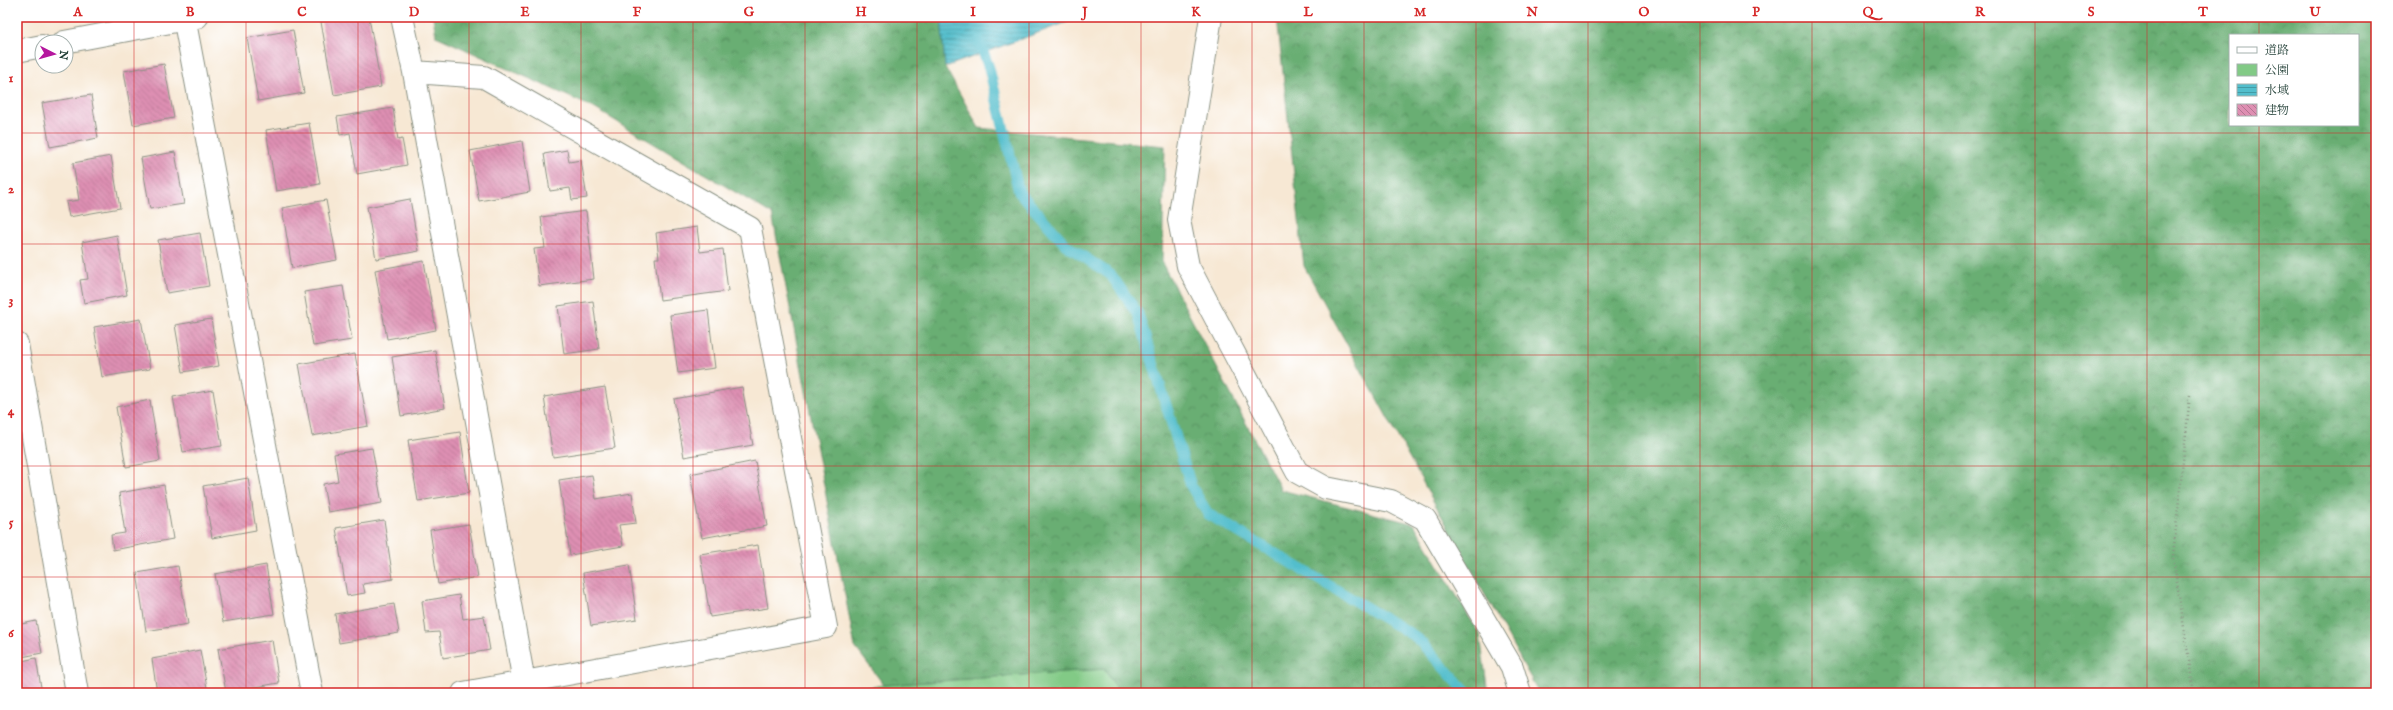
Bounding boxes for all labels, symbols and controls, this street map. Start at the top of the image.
text: A [73,4,84,21]
text: B [186,4,195,21]
text: C [297,4,307,21]
text: D [409,4,420,21]
text: E [520,4,530,21]
text: F [633,4,642,21]
text: G [744,4,755,21]
text: H [855,4,867,21]
text: I [970,4,976,21]
text: J [1080,4,1088,21]
text: K [1191,4,1201,21]
text: L [1302,4,1313,21]
text: M [1414,4,1427,21]
text: N [1525,4,1538,21]
text: O [1639,4,1650,21]
text: P [1752,4,1760,21]
text: Q [1863,4,1883,21]
text: R [1975,4,1986,21]
text: S [2088,4,2095,21]
text: T [2197,4,2208,21]
text: U [2308,4,2321,21]
north arrow [34,34,74,74]
legend [2229,34,2359,126]
text: 道路 [2265,43,2289,58]
text: N [55,48,71,61]
text: 公園 [2265,63,2289,78]
text: 1 [9,70,14,87]
text: 水域 [2265,83,2289,98]
text: 建物 [2265,103,2289,118]
text: 2 [8,181,14,198]
text: 3 [9,292,14,309]
text: 4 [8,403,15,420]
text: 5 [9,514,14,531]
text: 6 [8,625,14,642]

